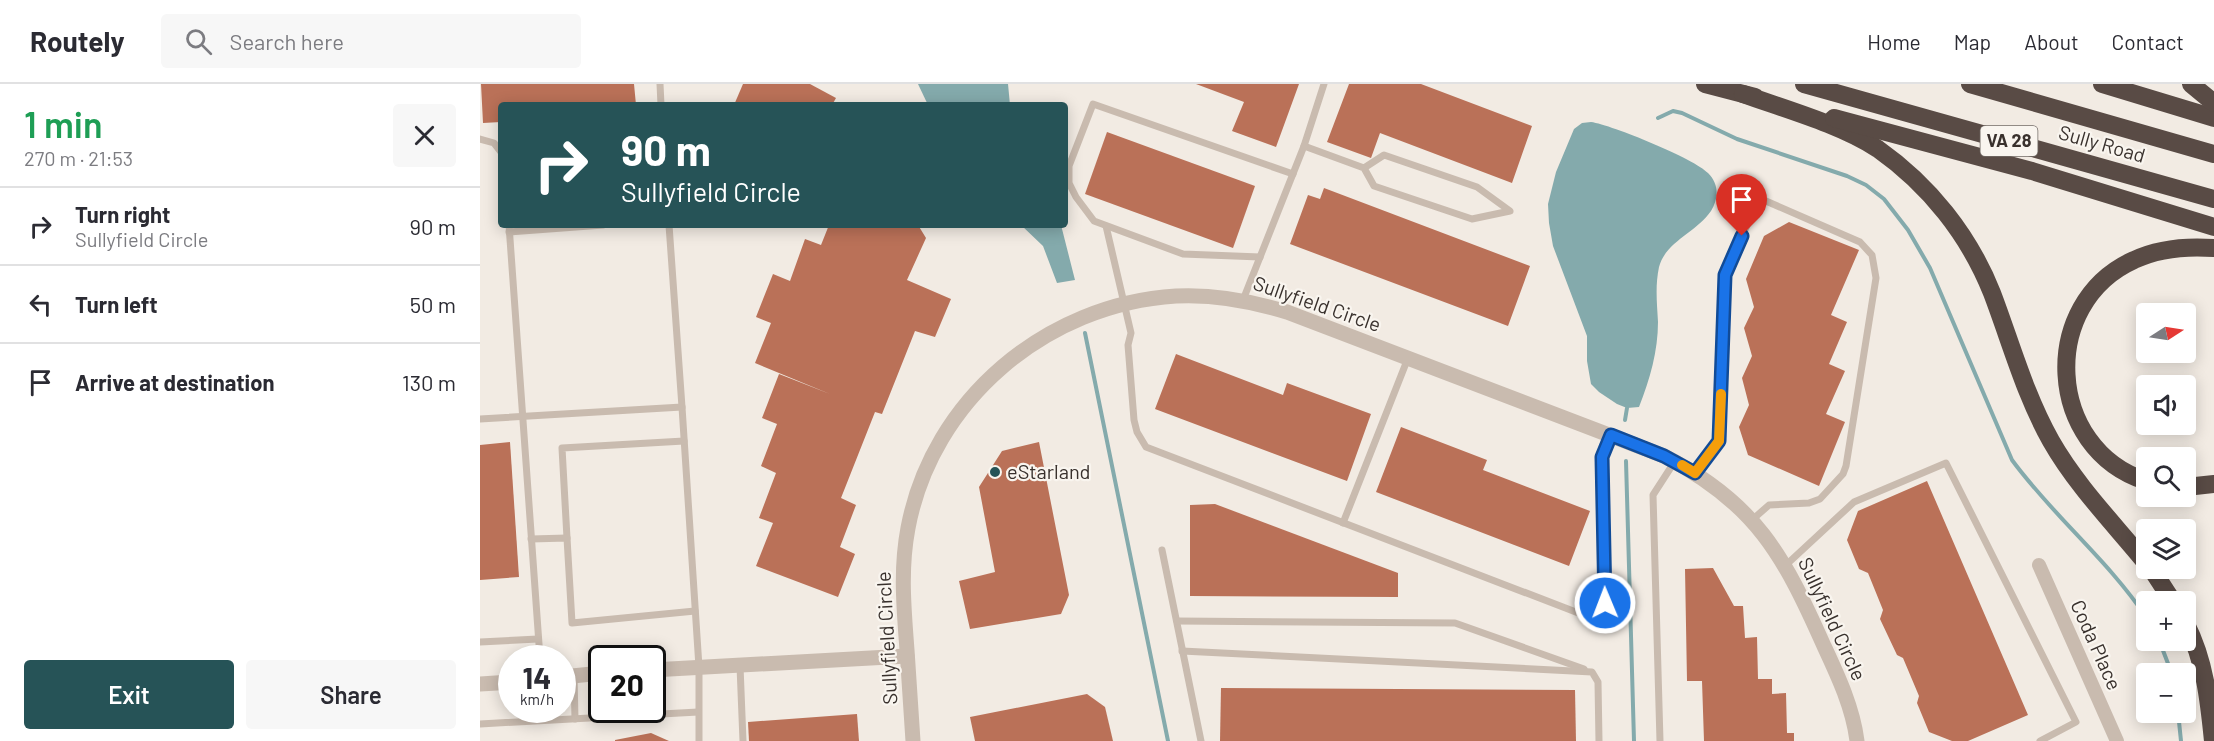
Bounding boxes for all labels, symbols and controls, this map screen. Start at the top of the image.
search box [161,14,581,68]
text: Routely [30,24,125,58]
icon: search [182,25,215,58]
text: Search here [230,28,344,54]
text: Home [1867,29,1921,54]
text: Map [1954,29,1991,54]
text: About [2024,29,2079,54]
text: Contact [2112,29,2184,54]
text: 1 min [24,102,103,145]
button: close [393,104,456,167]
street label: Sully Road [2056,119,2148,167]
text: 90 m [621,124,711,174]
icon: right [522,126,600,204]
road number: VA 28 [1980,126,2038,156]
text: 270 m · 21:53 [24,146,133,170]
pin [1716,174,1767,236]
text: Sullyfield Circle [621,175,801,207]
icon: arrive [1725,183,1758,216]
text: Turn right [75,201,170,227]
icon: right [24,210,57,243]
text: 90 m [410,213,456,239]
text: Sullyfield Circle [75,227,208,251]
street label: Sullyfield Circle [1250,270,1384,336]
icon: left [24,288,57,321]
text: Turn left [75,291,158,317]
text: 50 m [410,291,456,317]
north arrow [2136,303,2196,363]
map controls [2136,303,2196,723]
icon: arrive [24,366,57,399]
text: Arrive at destination [75,369,274,395]
text: 130 m [402,369,456,395]
button: sound [2136,375,2196,435]
button: search [2136,447,2196,507]
place label: eStarland [1007,459,1091,483]
marker: eStarland [988,465,1002,479]
button: layers [2136,519,2196,579]
street label: Sullyfield Circle [1794,553,1872,684]
street label: Sullyfield Circle [871,571,901,705]
position arrow [1573,571,1637,635]
button: + [2136,591,2196,651]
street label: Coda Place [2066,596,2127,693]
speed limit sign: 20 [588,645,666,723]
text: 14 [523,659,551,695]
button: Exit [24,660,234,729]
button: Share [246,660,456,729]
button: − [2136,663,2196,723]
text: km/h [520,690,554,708]

